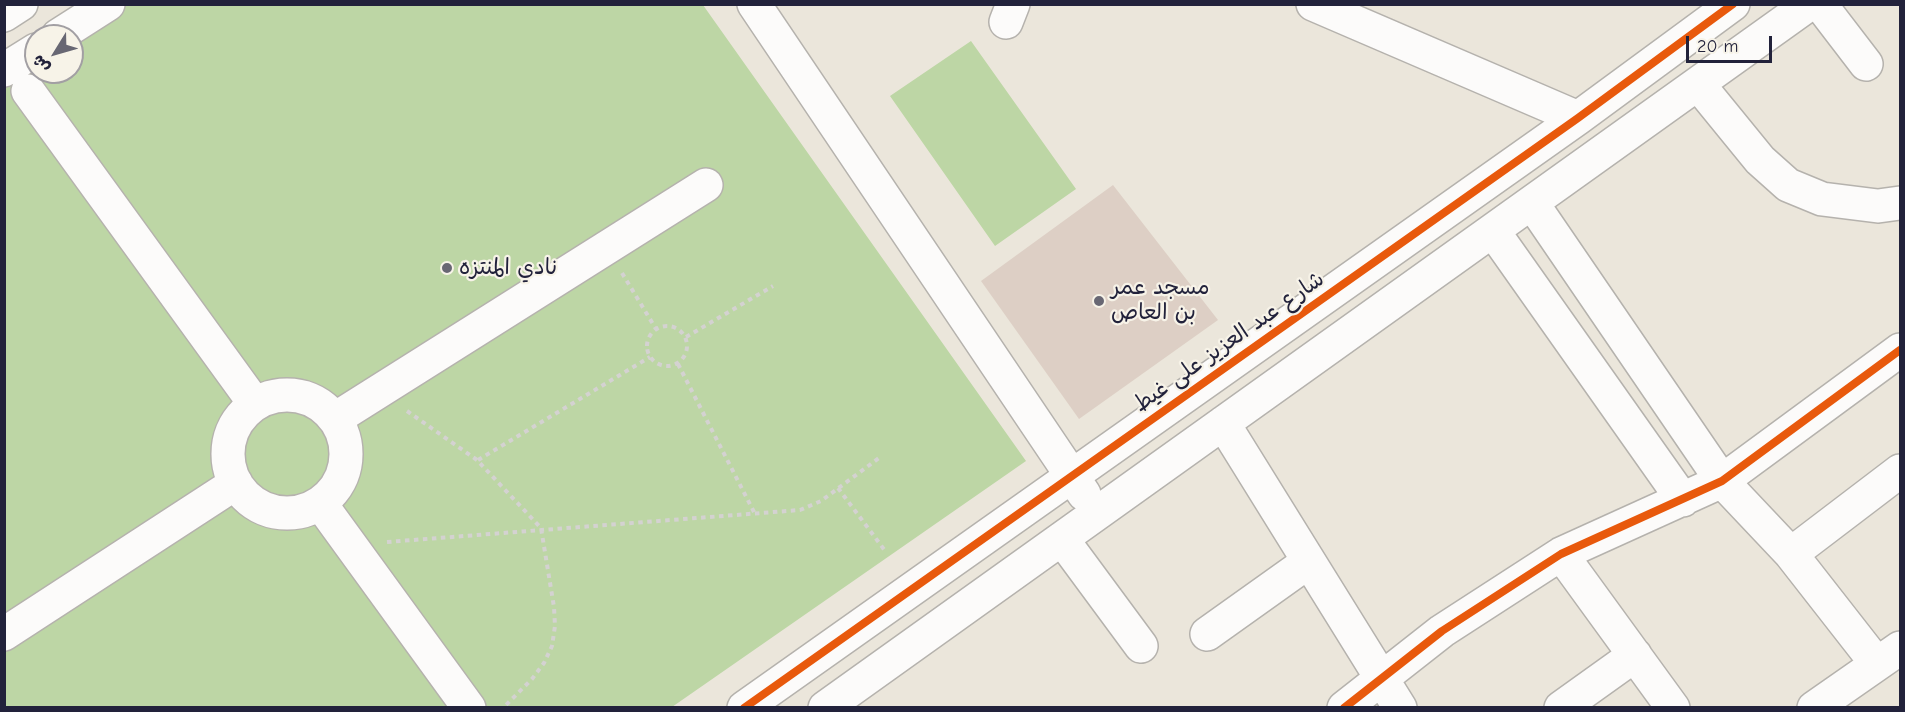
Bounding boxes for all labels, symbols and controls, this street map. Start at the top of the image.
north arrow [24,24,84,84]
scale bar [1689,24,1774,62]
text: 20 m [1697,36,1738,57]
text: ش [29,51,54,76]
place label: نادي المنتزه [459,255,557,281]
marker: نادي المنتزه [440,261,454,275]
street label: شارع عبد العزيز على غيط [1129,266,1329,418]
place label: مسجد عمر بن العاص [1111,275,1210,326]
marker: مسجد عمر بن العاص [1092,294,1106,308]

